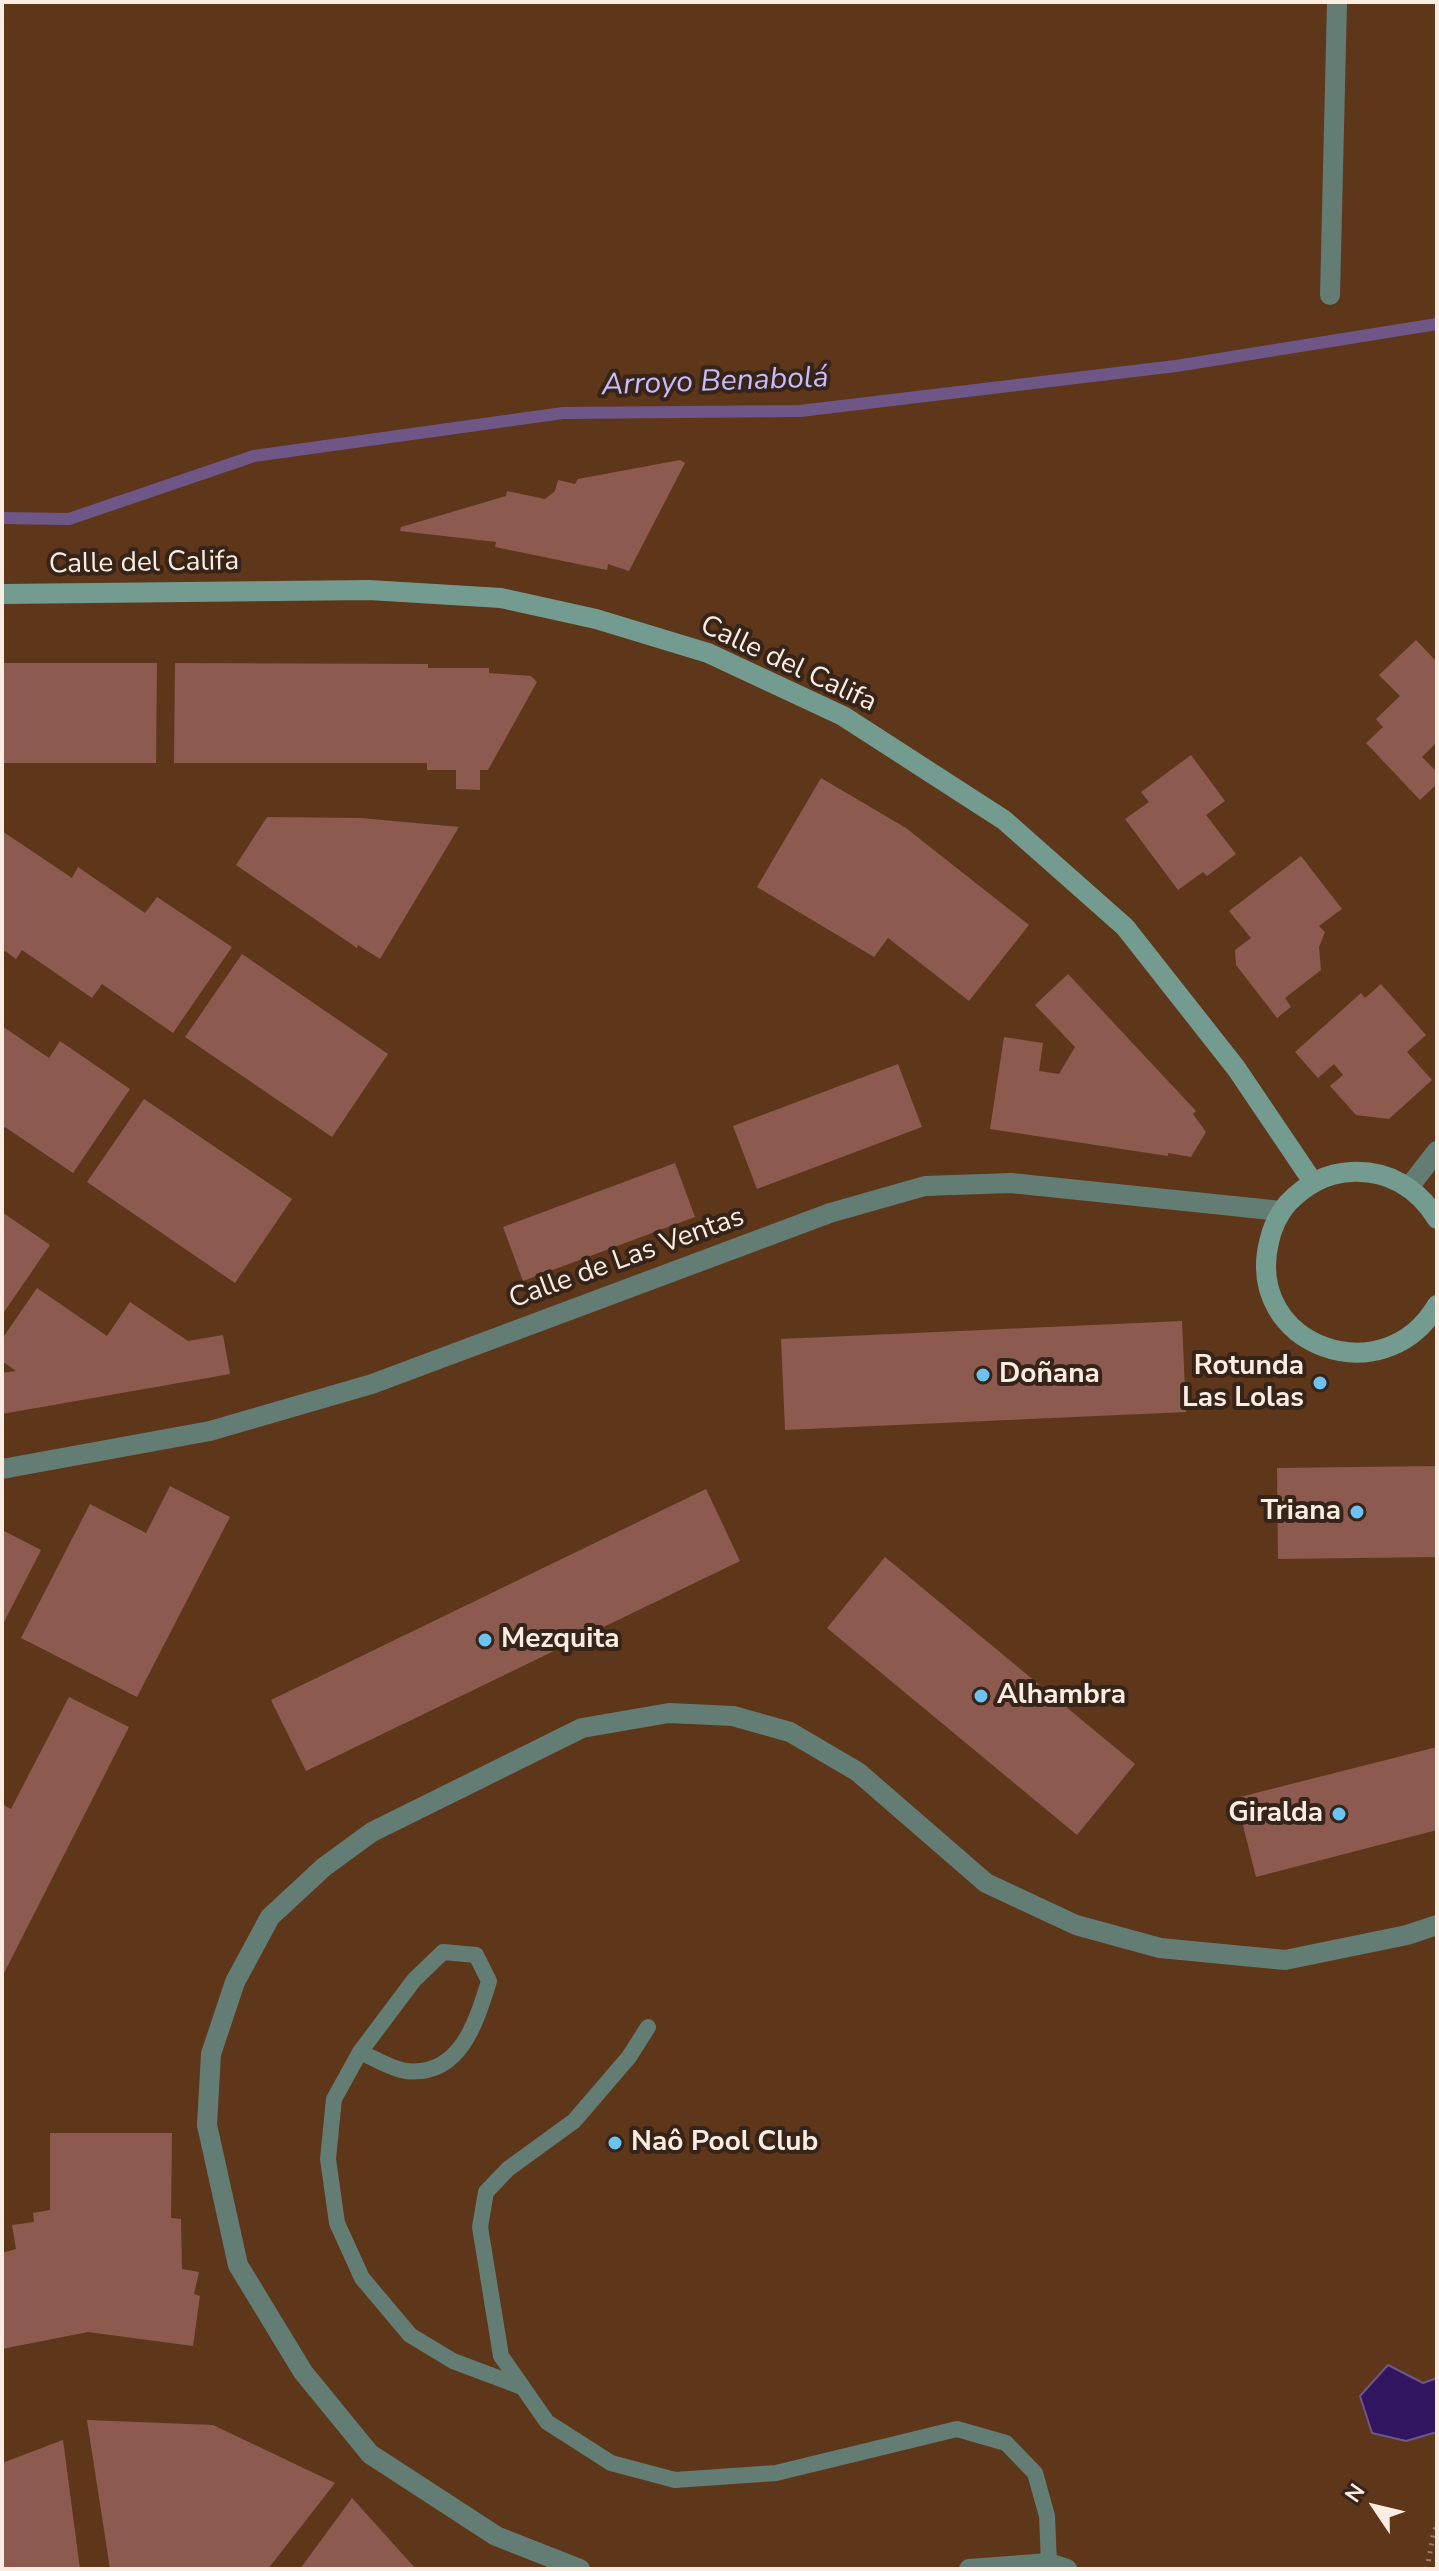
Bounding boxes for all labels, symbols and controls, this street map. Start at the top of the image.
water label: Arroyo Benabolá [601,361,829,405]
street label: Calle del Califa [48,546,240,582]
street label: Calle del Califa [695,610,881,720]
street label: Calle de Las Ventas [505,1201,749,1317]
place label: Rotunda Las Lolas [1182,1350,1304,1416]
place label: Doñana [999,1358,1100,1392]
marker: Doñana [974,1366,992,1384]
marker: Rotunda Las Lolas [1311,1374,1329,1392]
place label: Triana [1261,1495,1341,1529]
marker: Triana [1348,1503,1366,1521]
place label: Mezquita [501,1623,619,1657]
marker: Mezquita [476,1631,494,1649]
place label: Alhambra [997,1679,1126,1713]
marker: Alhambra [972,1687,990,1705]
place label: Giralda [1228,1797,1323,1831]
marker: Giralda [1330,1805,1348,1823]
place label: Naô Pool Club [631,2126,818,2160]
marker: Naô Pool Club [606,2134,624,2152]
north arrow [1335,2467,1415,2547]
text: N [1338,2478,1372,2509]

